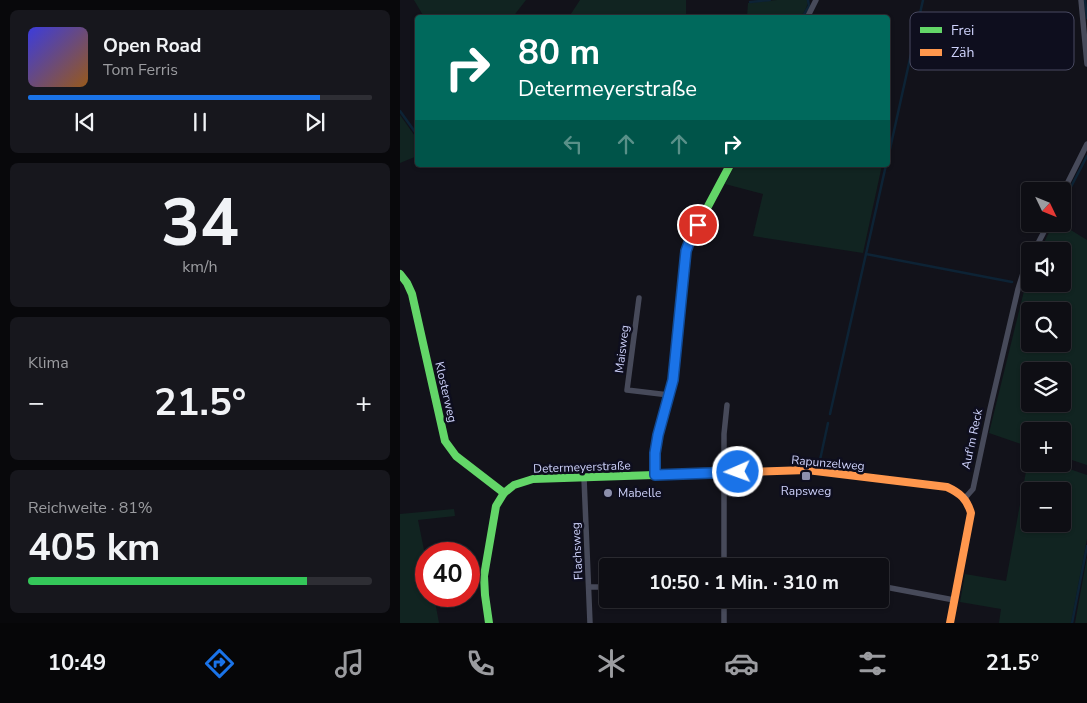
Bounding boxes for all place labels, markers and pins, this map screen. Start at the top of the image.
pin [677,204,719,246]
marker: Rapsweg [800,470,812,482]
place label: Rapsweg [781,483,831,499]
place label: Mabelle [618,485,661,501]
marker: Mabelle [602,487,614,499]

